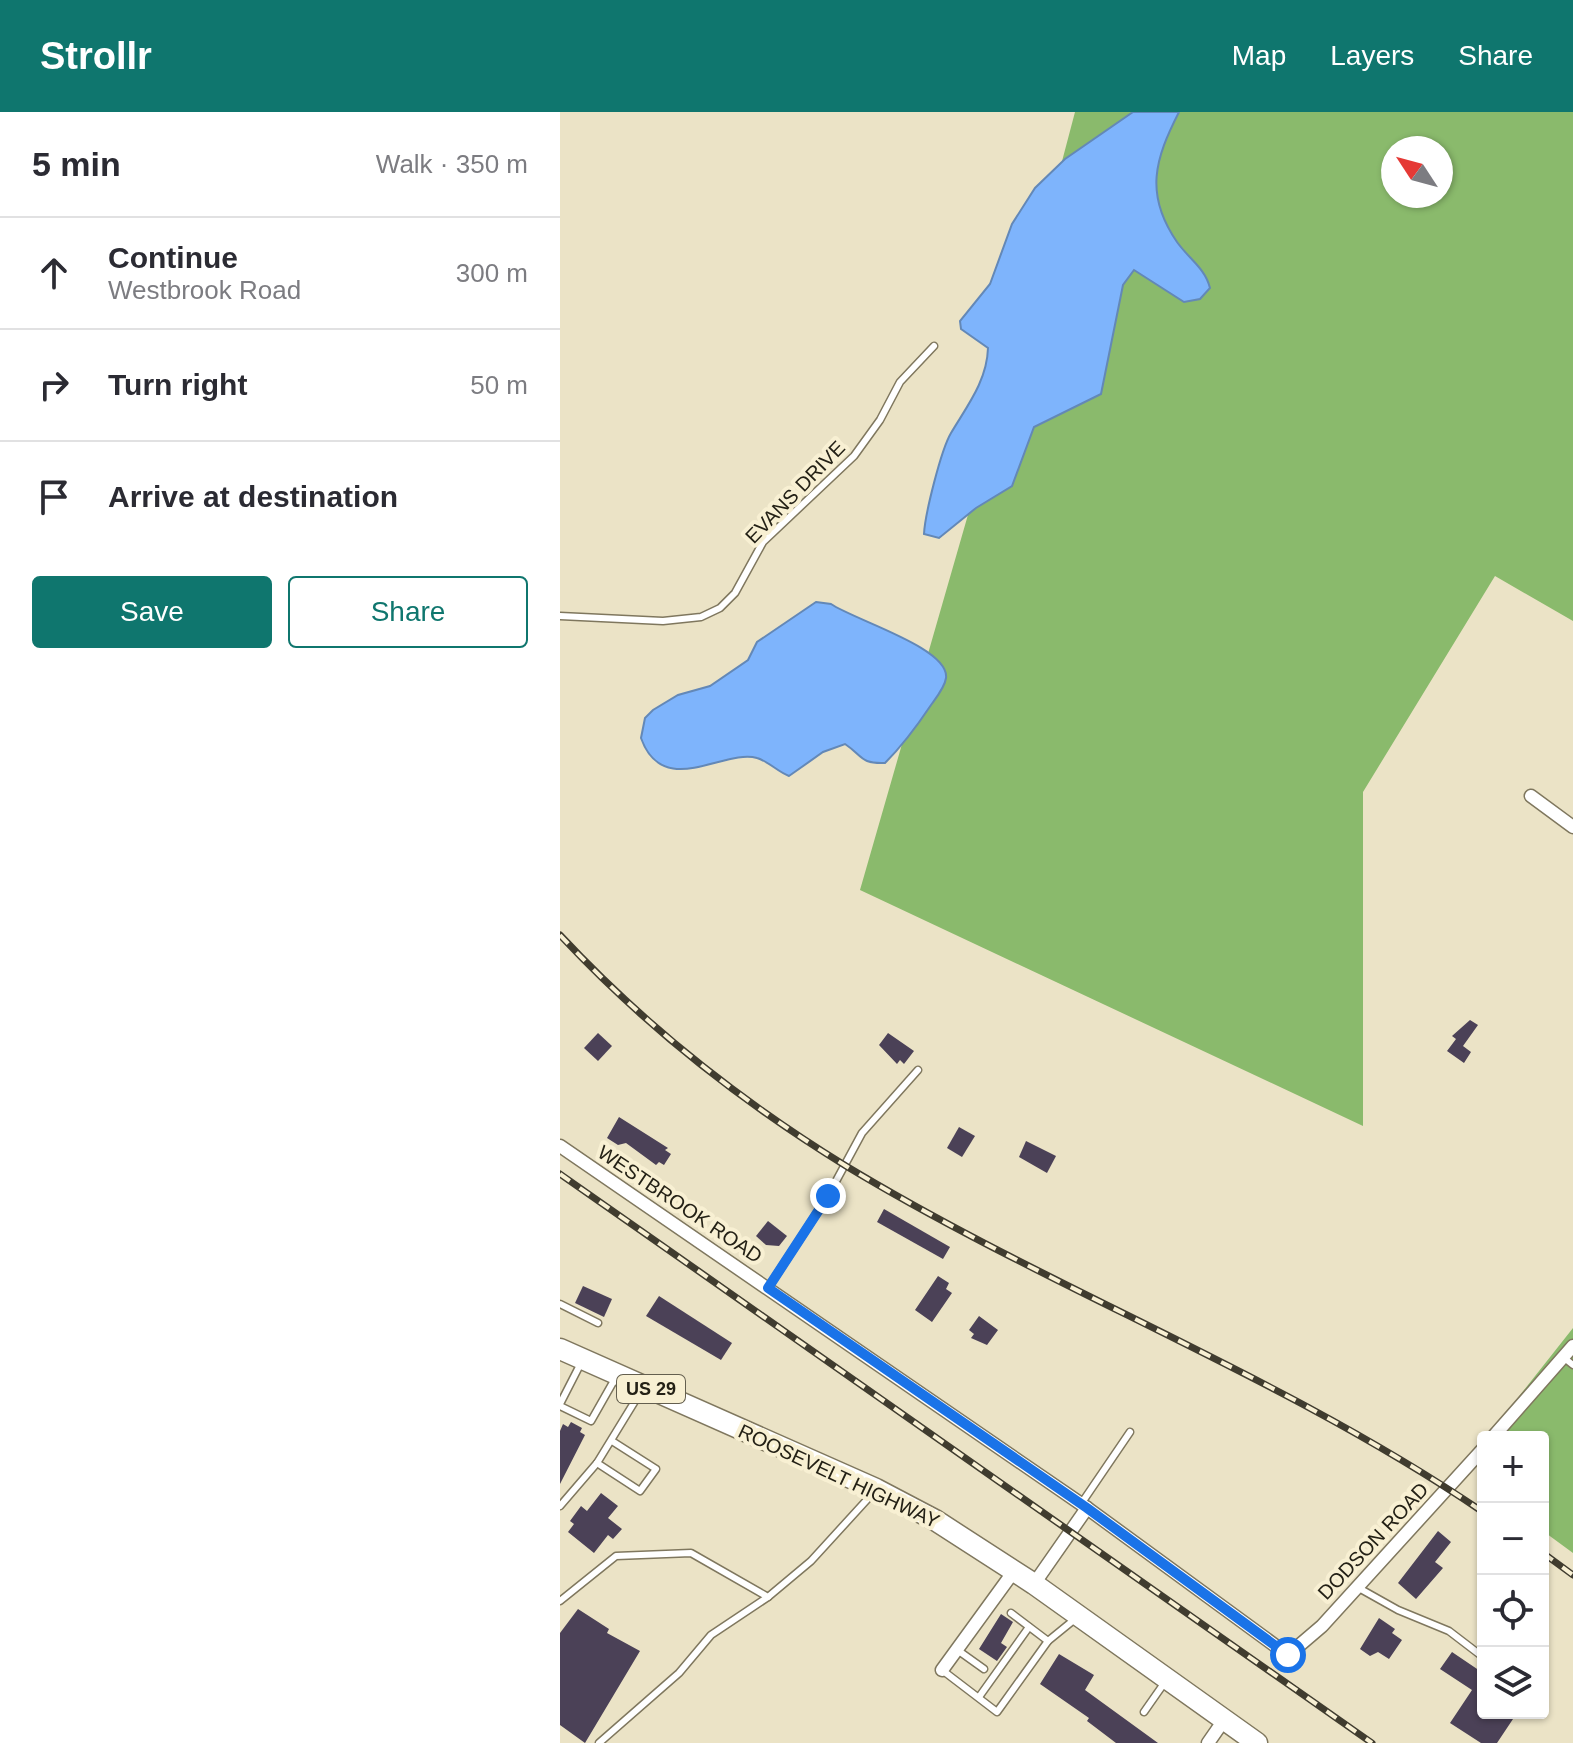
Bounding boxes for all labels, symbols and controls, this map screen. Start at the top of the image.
text: Strollr [40,35,152,77]
text: Map [1232,40,1286,71]
text: Layers [1330,40,1414,71]
text: Share [1458,40,1533,71]
north arrow [1381,136,1453,208]
text: 5 min [32,145,121,183]
text: Walk · 350 m [376,149,528,179]
text: Continue [108,241,238,274]
icon: ahead [32,251,76,295]
text: 300 m [456,258,528,288]
text: Westbrook Road [108,275,301,305]
icon: right [32,363,76,407]
text: Turn right [108,368,247,401]
text: 50 m [470,370,528,400]
street label: EVANS DRIVE [741,437,849,547]
icon: arrive [32,475,76,519]
text: Arrive at destination [108,480,398,513]
button: Save [32,576,272,648]
button: Share [288,576,528,648]
street label: WESTBROOK ROAD [594,1141,766,1267]
route end [810,1178,846,1214]
road number: US 29 [617,1375,685,1403]
street label: ROOSEVELT HIGHWAY [735,1420,943,1532]
map controls [1477,1431,1549,1719]
button: + [1477,1431,1549,1503]
street label: DODSON ROAD [1313,1478,1433,1604]
button: − [1477,1503,1549,1575]
button: locate [1477,1575,1549,1647]
route start [1270,1637,1306,1673]
button: layers [1477,1647,1549,1719]

